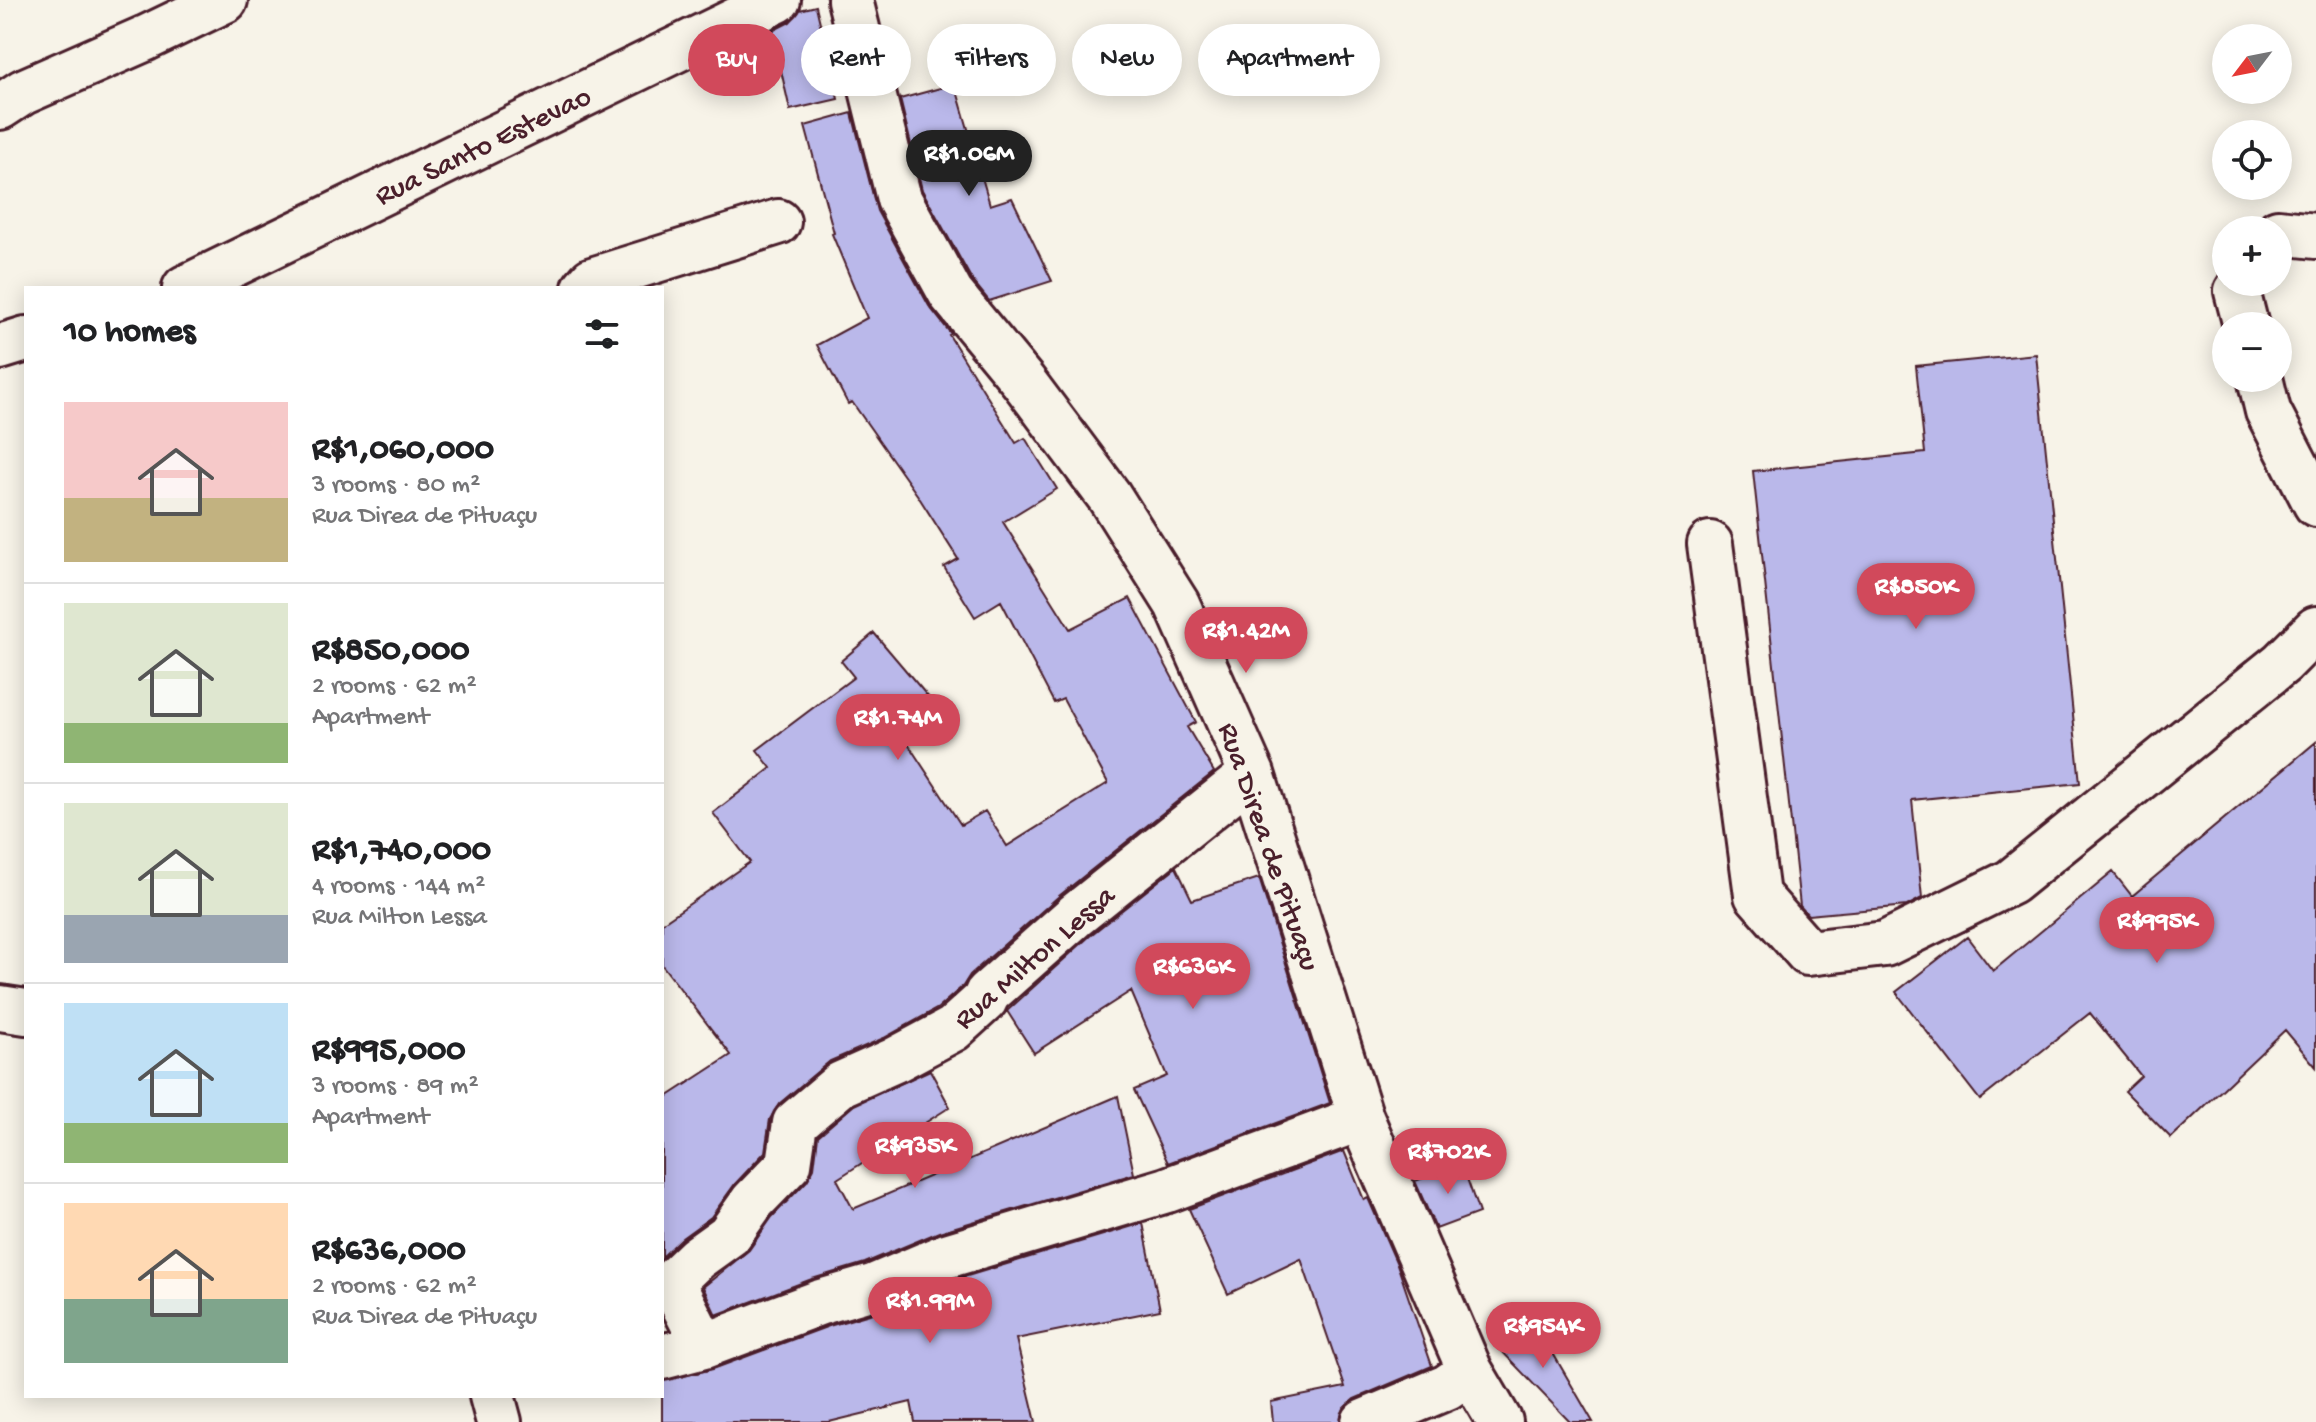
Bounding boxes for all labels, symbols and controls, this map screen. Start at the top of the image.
chip: Buy [688,24,785,96]
chip: Rent [801,24,911,96]
chip: Filters [927,24,1056,96]
chip: New [1072,24,1182,96]
chip: Apartment [1198,24,1380,96]
north arrow [2212,24,2292,104]
map controls [2212,24,2292,392]
street label: Rua Santo Estevao [370,81,598,216]
button: locate [2212,120,2292,200]
pin: R$1.06M [895,130,1043,198]
text: R$1.06M [924,140,1014,171]
button: + [2212,216,2292,296]
icon: filters [580,312,624,356]
button: − [2212,312,2292,392]
text: 10 homes [64,314,195,354]
text: R$1,060,000 [312,431,494,471]
icon: home [128,434,224,530]
text: 3 rooms · 80 m² [312,471,480,502]
text: Rua Direa de Pituaçu [312,502,537,533]
pin: R$850K [1851,563,1981,631]
text: R$850K [1875,573,1957,604]
pin: R$1.42M [1172,607,1320,675]
text: R$1.42M [1202,617,1290,648]
text: R$850,000 [312,632,470,672]
icon: home [128,635,224,731]
text: 2 rooms · 62 m² [312,672,476,703]
pin: R$1.74M [824,694,972,762]
text: Apartment [312,703,429,734]
text: R$1.74M [854,704,942,735]
street label: Rua Direa de Pituaçu [1208,719,1326,976]
text: R$1,740,000 [312,832,491,872]
icon: home [128,835,224,931]
text: 4 rooms · 144 m² [312,872,485,903]
street label: Rua Milton Lessa [948,879,1125,1039]
pin: R$995K [2092,897,2222,965]
text: Rua Milton Lessa [312,903,487,934]
text: R$995K [2117,907,2197,938]
pin: R$636K [1128,943,1258,1011]
text: R$636K [1153,953,1233,984]
text: R$995,000 [312,1032,466,1072]
icon: home [128,1035,224,1131]
text: 3 rooms · 89 m² [312,1072,479,1103]
text: Apartment [312,1103,429,1134]
pin: R$935K [850,1122,980,1190]
pin: R$702K [1383,1128,1513,1196]
text: R$935K [875,1132,955,1163]
text: R$702K [1408,1138,1488,1169]
text: R$636,000 [312,1232,466,1272]
icon: home [128,1235,224,1331]
text: 2 rooms · 62 m² [312,1272,476,1303]
pin: R$1.99M [856,1277,1004,1345]
text: R$1.99M [886,1287,974,1318]
pin: R$954K [1478,1302,1608,1370]
text: Rua Direa de Pituaçu [312,1303,537,1334]
text: R$954K [1504,1312,1582,1343]

